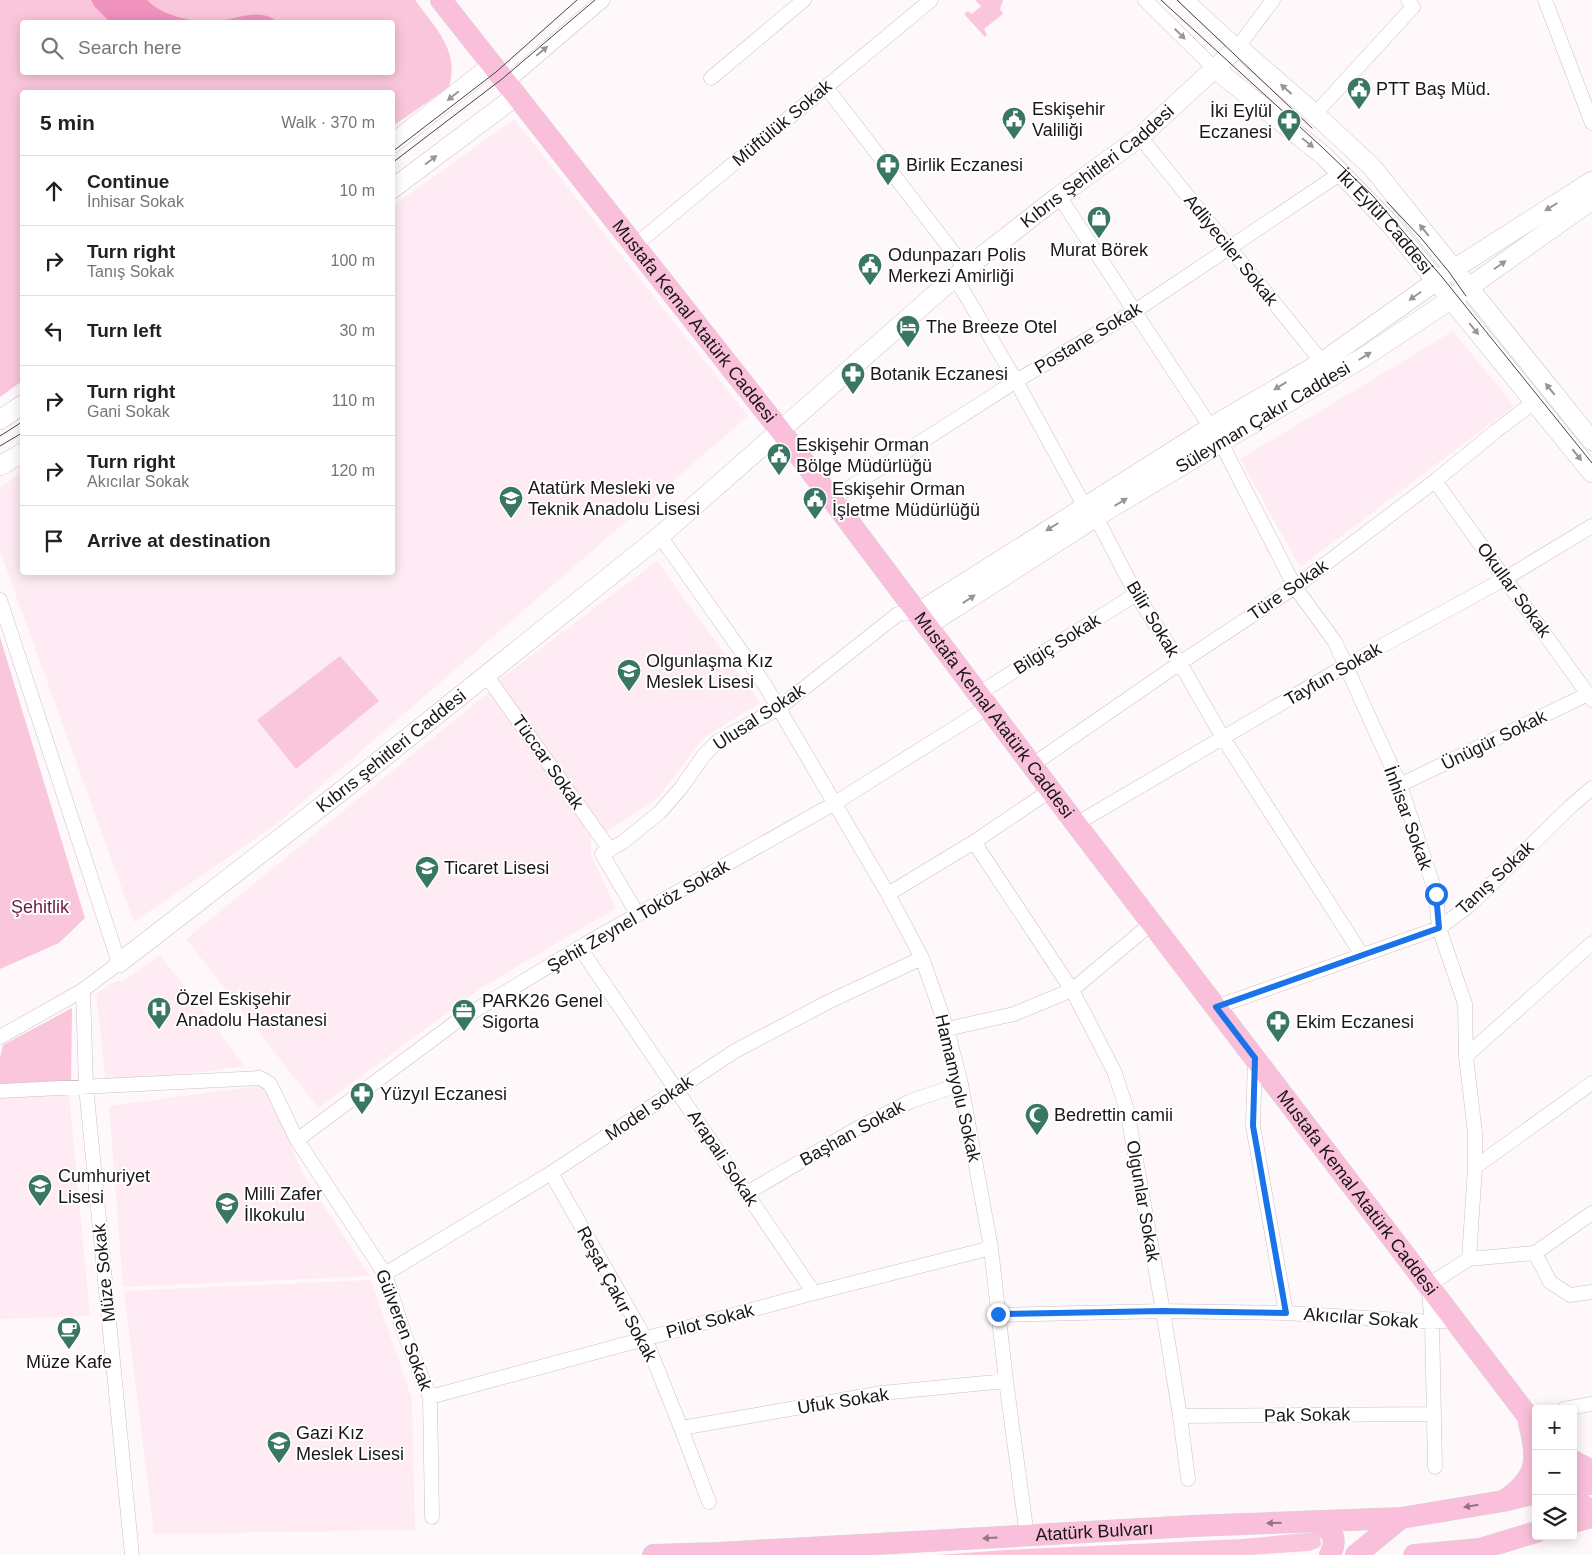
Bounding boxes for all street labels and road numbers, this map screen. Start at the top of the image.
street label: Müftülük Sokak [728,75,836,170]
street label: Kıbrıs Şehitleri Caddesi [1017,101,1178,232]
street label: İki Eylül Caddesi [1333,166,1436,278]
street label: Adliyeciler Sokak [1180,190,1283,310]
street label: Mustafa Kemal Atatürk Caddesi [608,216,780,426]
street label: Postane Sokak [1031,298,1146,378]
street label: Süleyman Çakır Caddesi [1172,358,1353,477]
street label: Okullar Sokak [1473,539,1556,642]
street label: Türe Sokak [1245,555,1332,625]
street label: Bilir Sokak [1123,577,1184,661]
street label: Mustafa Kemal Atatürk Caddesi [910,608,1078,822]
street label: Bilgiç Sokak [1010,609,1105,678]
street label: Tayfun Sokak [1281,638,1386,710]
street label: Ulusal Sokak [710,679,809,754]
street label: Kıbrıs şehitleri Caddesi [313,685,470,817]
street label: Ünügür Sokak [1438,706,1551,774]
street label: Tüccar Sokak [508,711,588,814]
street label: İnhisar Sokak [1380,763,1436,874]
street label: Tanış Sokak [1452,837,1538,919]
street label: Şehit Zeynel Toköz Sokak [543,855,733,976]
street label: Hamamyolu Sokak [931,1012,985,1165]
street label: Model sokak [602,1071,697,1145]
street label: Mustafa Kemal Atatürk Caddesi [1273,1086,1442,1299]
street label: Başhan Sokak [796,1096,908,1170]
street label: Arapali Sokak [684,1106,763,1210]
street label: Olgunlar Sokak [1122,1139,1164,1264]
street label: Müze Sokak [89,1222,119,1323]
street label: Reşat Çakır Sokak [573,1223,662,1366]
street label: Gülveren Sokak [372,1267,437,1394]
street label: Pilot Sokak [664,1299,757,1342]
street label: Akıcılar Sokak [1303,1304,1420,1332]
street label: Ufuk Sokak [796,1384,891,1418]
street label: Pak Sokak [1264,1404,1351,1426]
street label: Atatürk Bulvarı [1035,1518,1154,1545]

